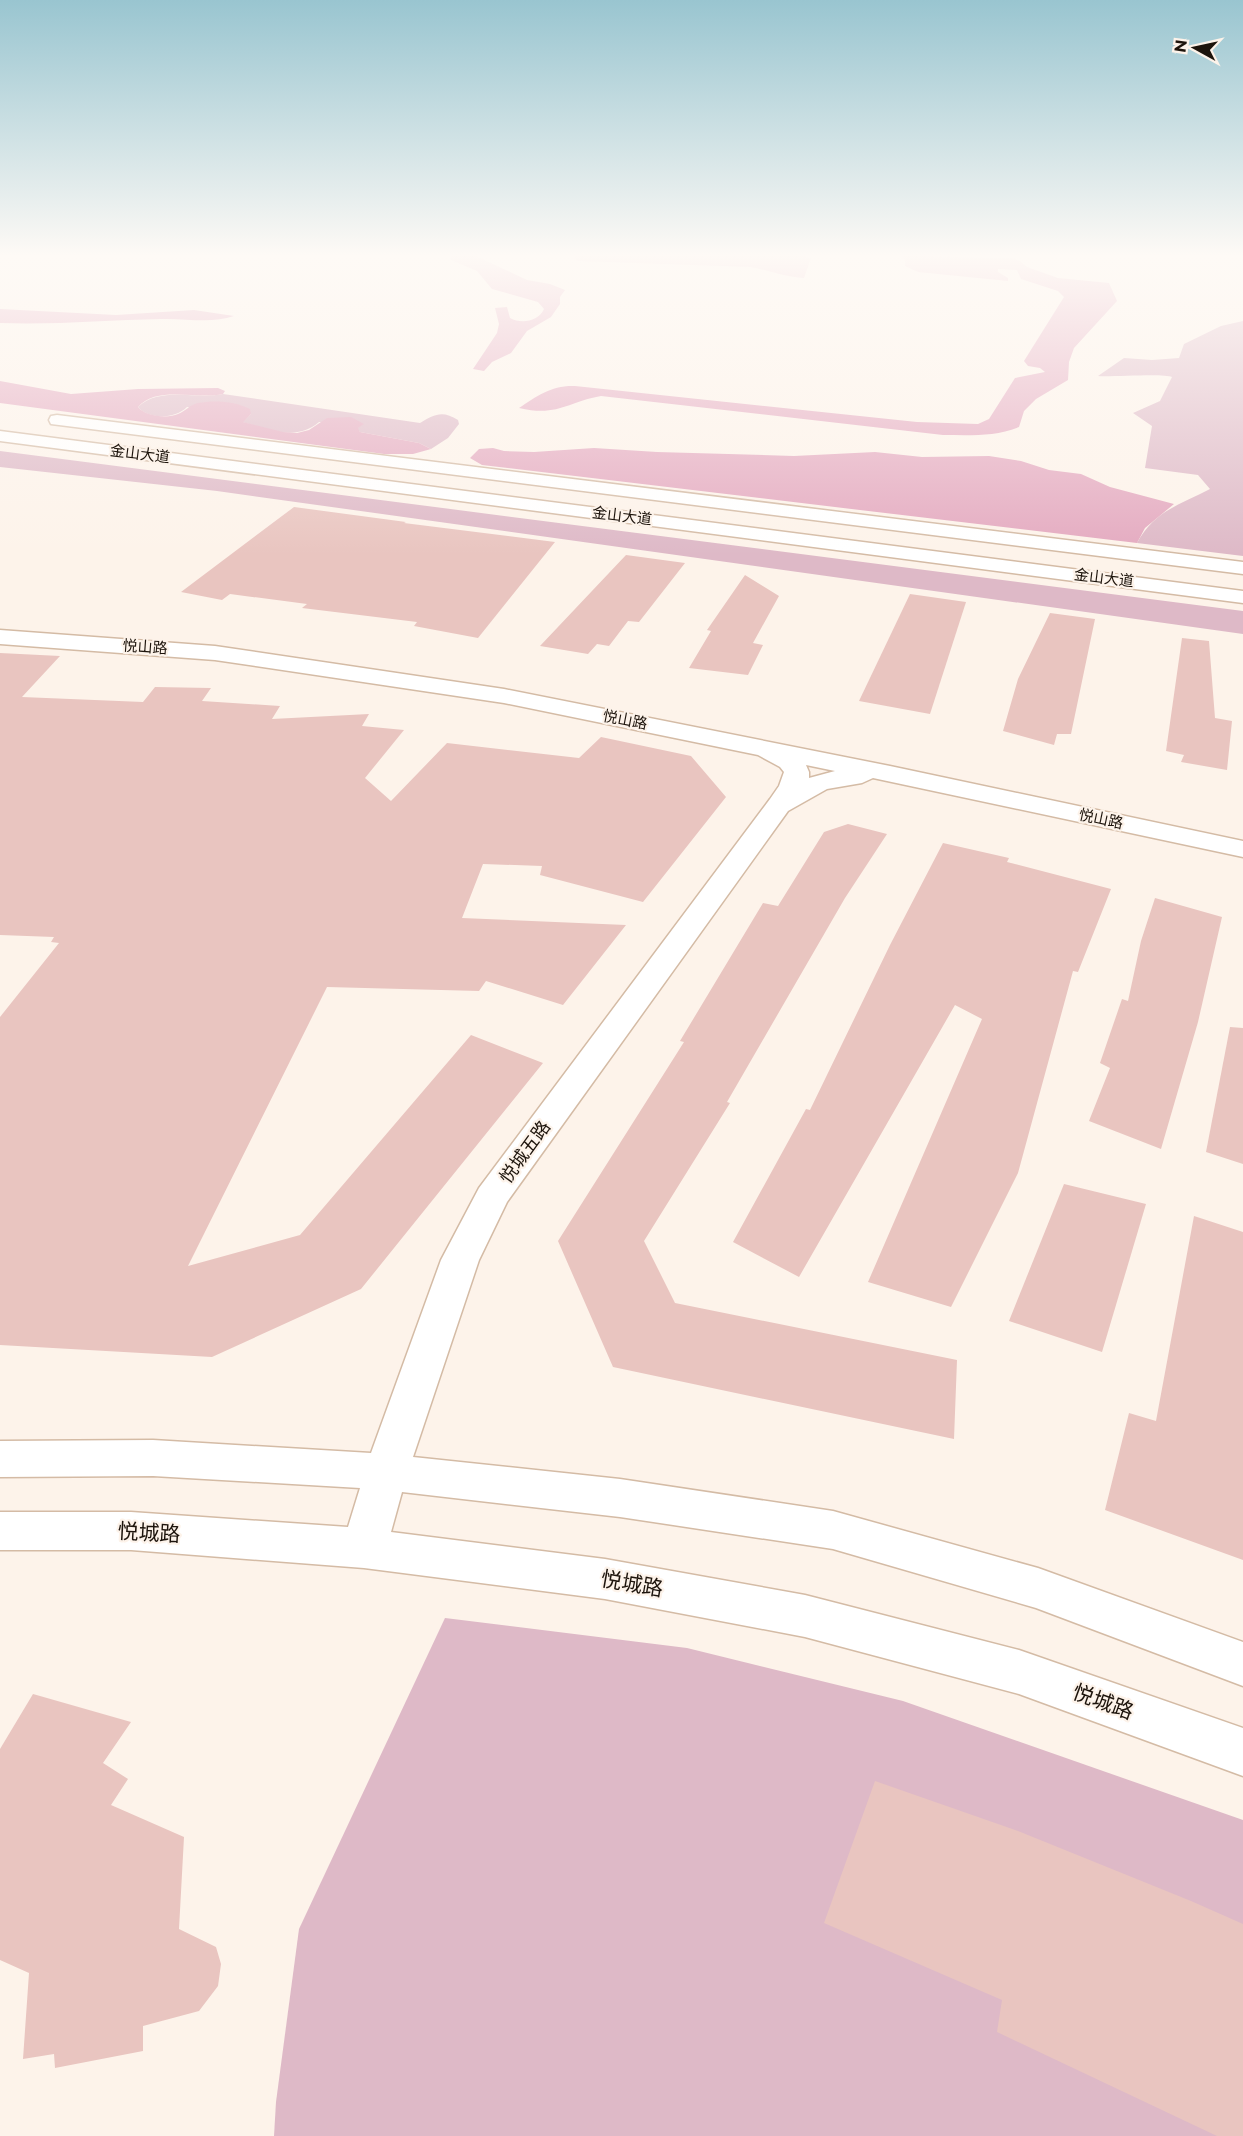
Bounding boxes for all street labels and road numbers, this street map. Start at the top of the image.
street label: 金山大道 [109,440,171,467]
street label: 金山大道 [591,502,653,529]
street label: 金山大道 [1073,564,1135,591]
street label: 悦山路 [122,635,168,658]
street label: 悦山路 [601,706,649,733]
street label: 悦山路 [1077,805,1125,832]
street label: 悦城五路 [495,1116,555,1188]
street label: 悦城路 [117,1518,181,1547]
street label: 悦城路 [599,1566,665,1601]
street label: 悦城路 [1069,1679,1137,1724]

